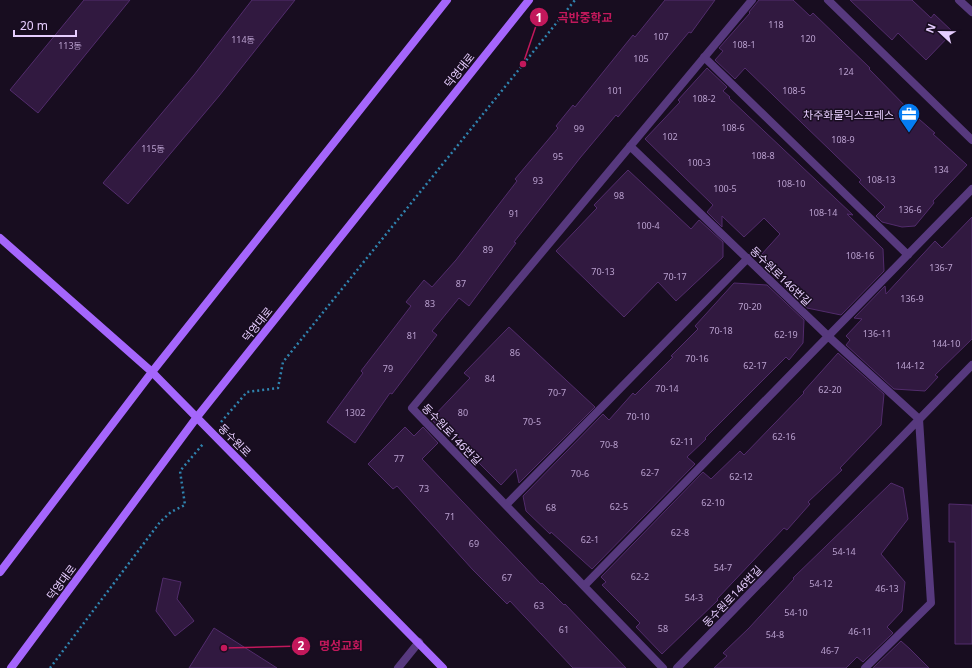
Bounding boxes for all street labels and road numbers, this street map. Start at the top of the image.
street label: 덕영대로 [440,50,478,90]
street label: 동수원로146번길 [747,243,815,309]
street label: 덕영대로 [238,304,276,344]
street label: 동수원로146번길 [419,400,485,468]
street label: 동수원로 [215,420,255,460]
street label: 덕영대로 [43,561,79,603]
street label: 동수원로146번길 [699,562,765,630]

